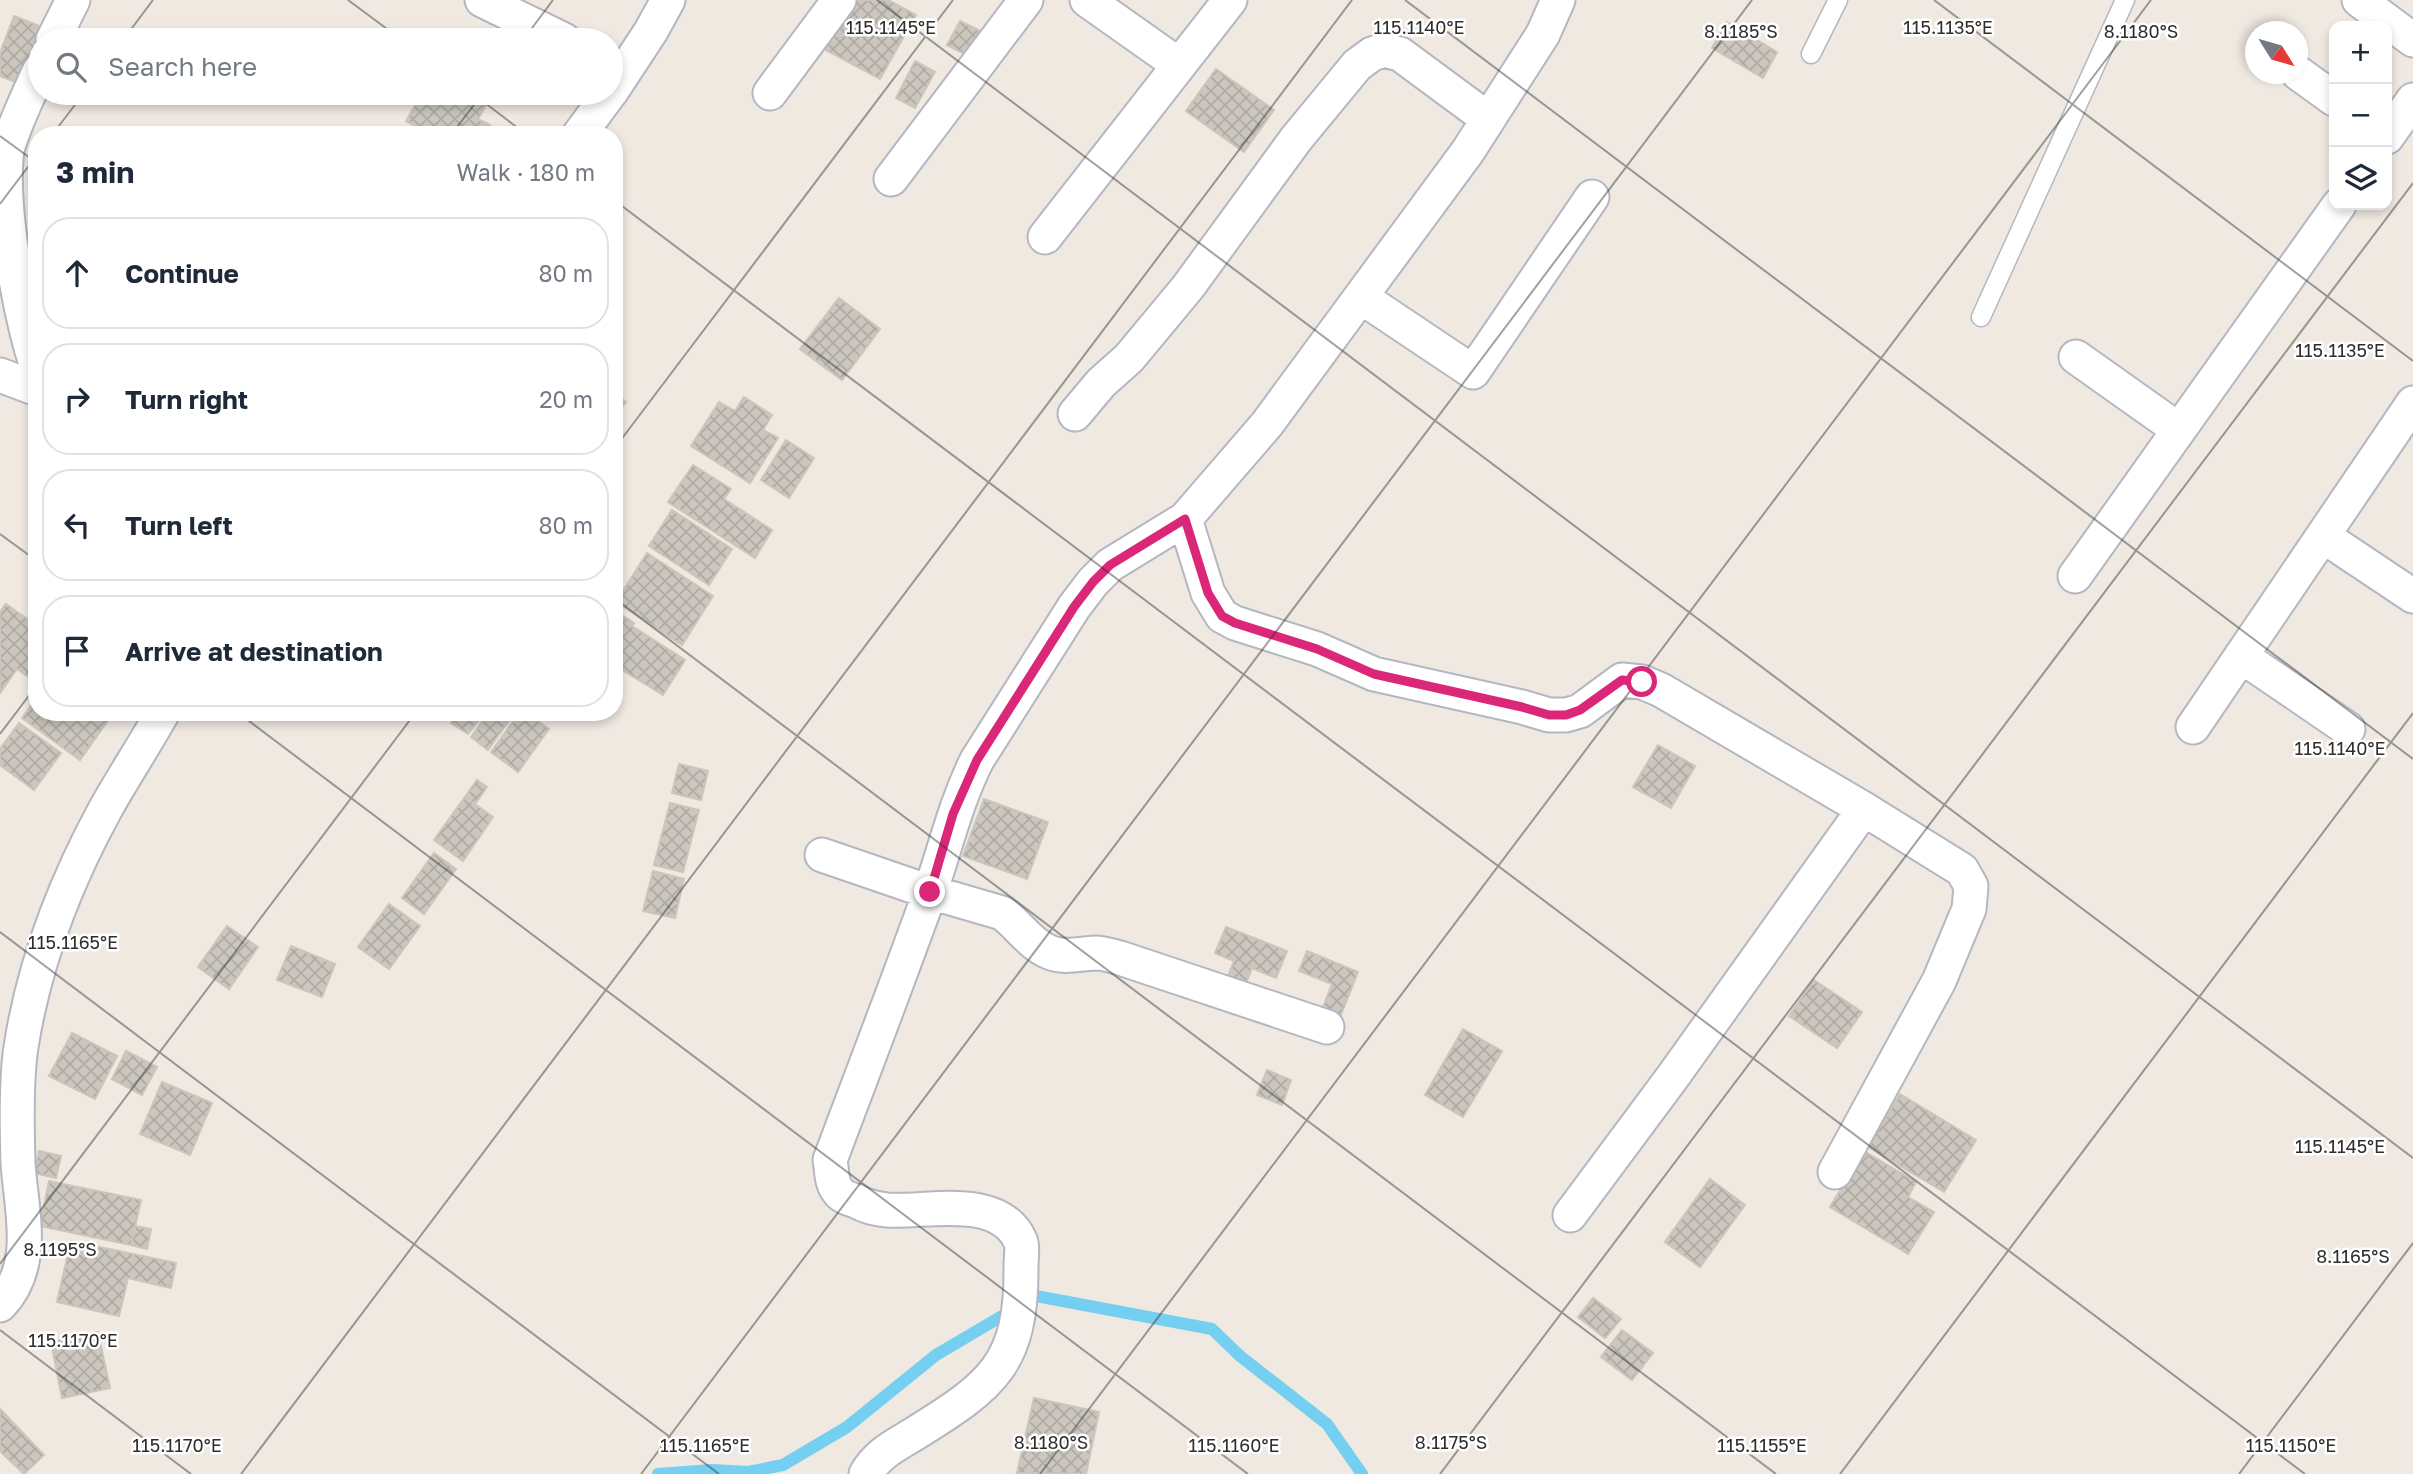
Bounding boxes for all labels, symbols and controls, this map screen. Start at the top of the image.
text: 115.1145°E [846,16,936,38]
text: 115.1140°E [1374,16,1464,38]
text: 115.1135°E [1903,16,1993,38]
text: 8.1185°S [1704,20,1778,42]
text: 8.1180°S [2104,20,2178,42]
north arrow [2245,21,2308,84]
map controls [2329,21,2392,210]
button: + [2329,21,2392,84]
search box [28,28,623,105]
icon: search [52,48,90,86]
text: Search here [108,51,257,82]
button: − [2329,84,2392,147]
button: layers [2329,147,2392,210]
text: 3 min [56,154,134,190]
text: Walk · 180 m [457,158,595,186]
icon: ahead [58,254,96,292]
text: Continue [125,258,239,289]
text: 80 m [539,259,593,287]
text: 115.1135°E [2295,339,2385,361]
icon: right [58,380,96,418]
text: Turn right [125,384,248,415]
text: 20 m [539,385,593,413]
icon: left [58,506,96,544]
text: Turn left [125,510,233,541]
text: 80 m [539,511,593,539]
icon: arrive [58,632,96,670]
text: Arrive at destination [125,636,383,667]
route start [1626,666,1657,697]
text: 115.1140°E [2295,737,2385,759]
route end [914,876,945,907]
text: 115.1165°E [28,931,118,953]
text: 115.1145°E [2295,1135,2385,1157]
text: 8.1195°S [23,1238,97,1260]
text: 8.1165°S [2316,1245,2390,1267]
text: 115.1170°E [28,1329,118,1351]
text: 8.1180°S [1014,1431,1088,1453]
text: 8.1175°S [1415,1431,1487,1453]
text: 115.1170°E [132,1434,222,1456]
text: 115.1165°E [660,1434,750,1456]
text: 115.1160°E [1189,1434,1279,1456]
text: 115.1155°E [1717,1434,1807,1456]
text: 115.1150°E [2246,1434,2336,1456]

